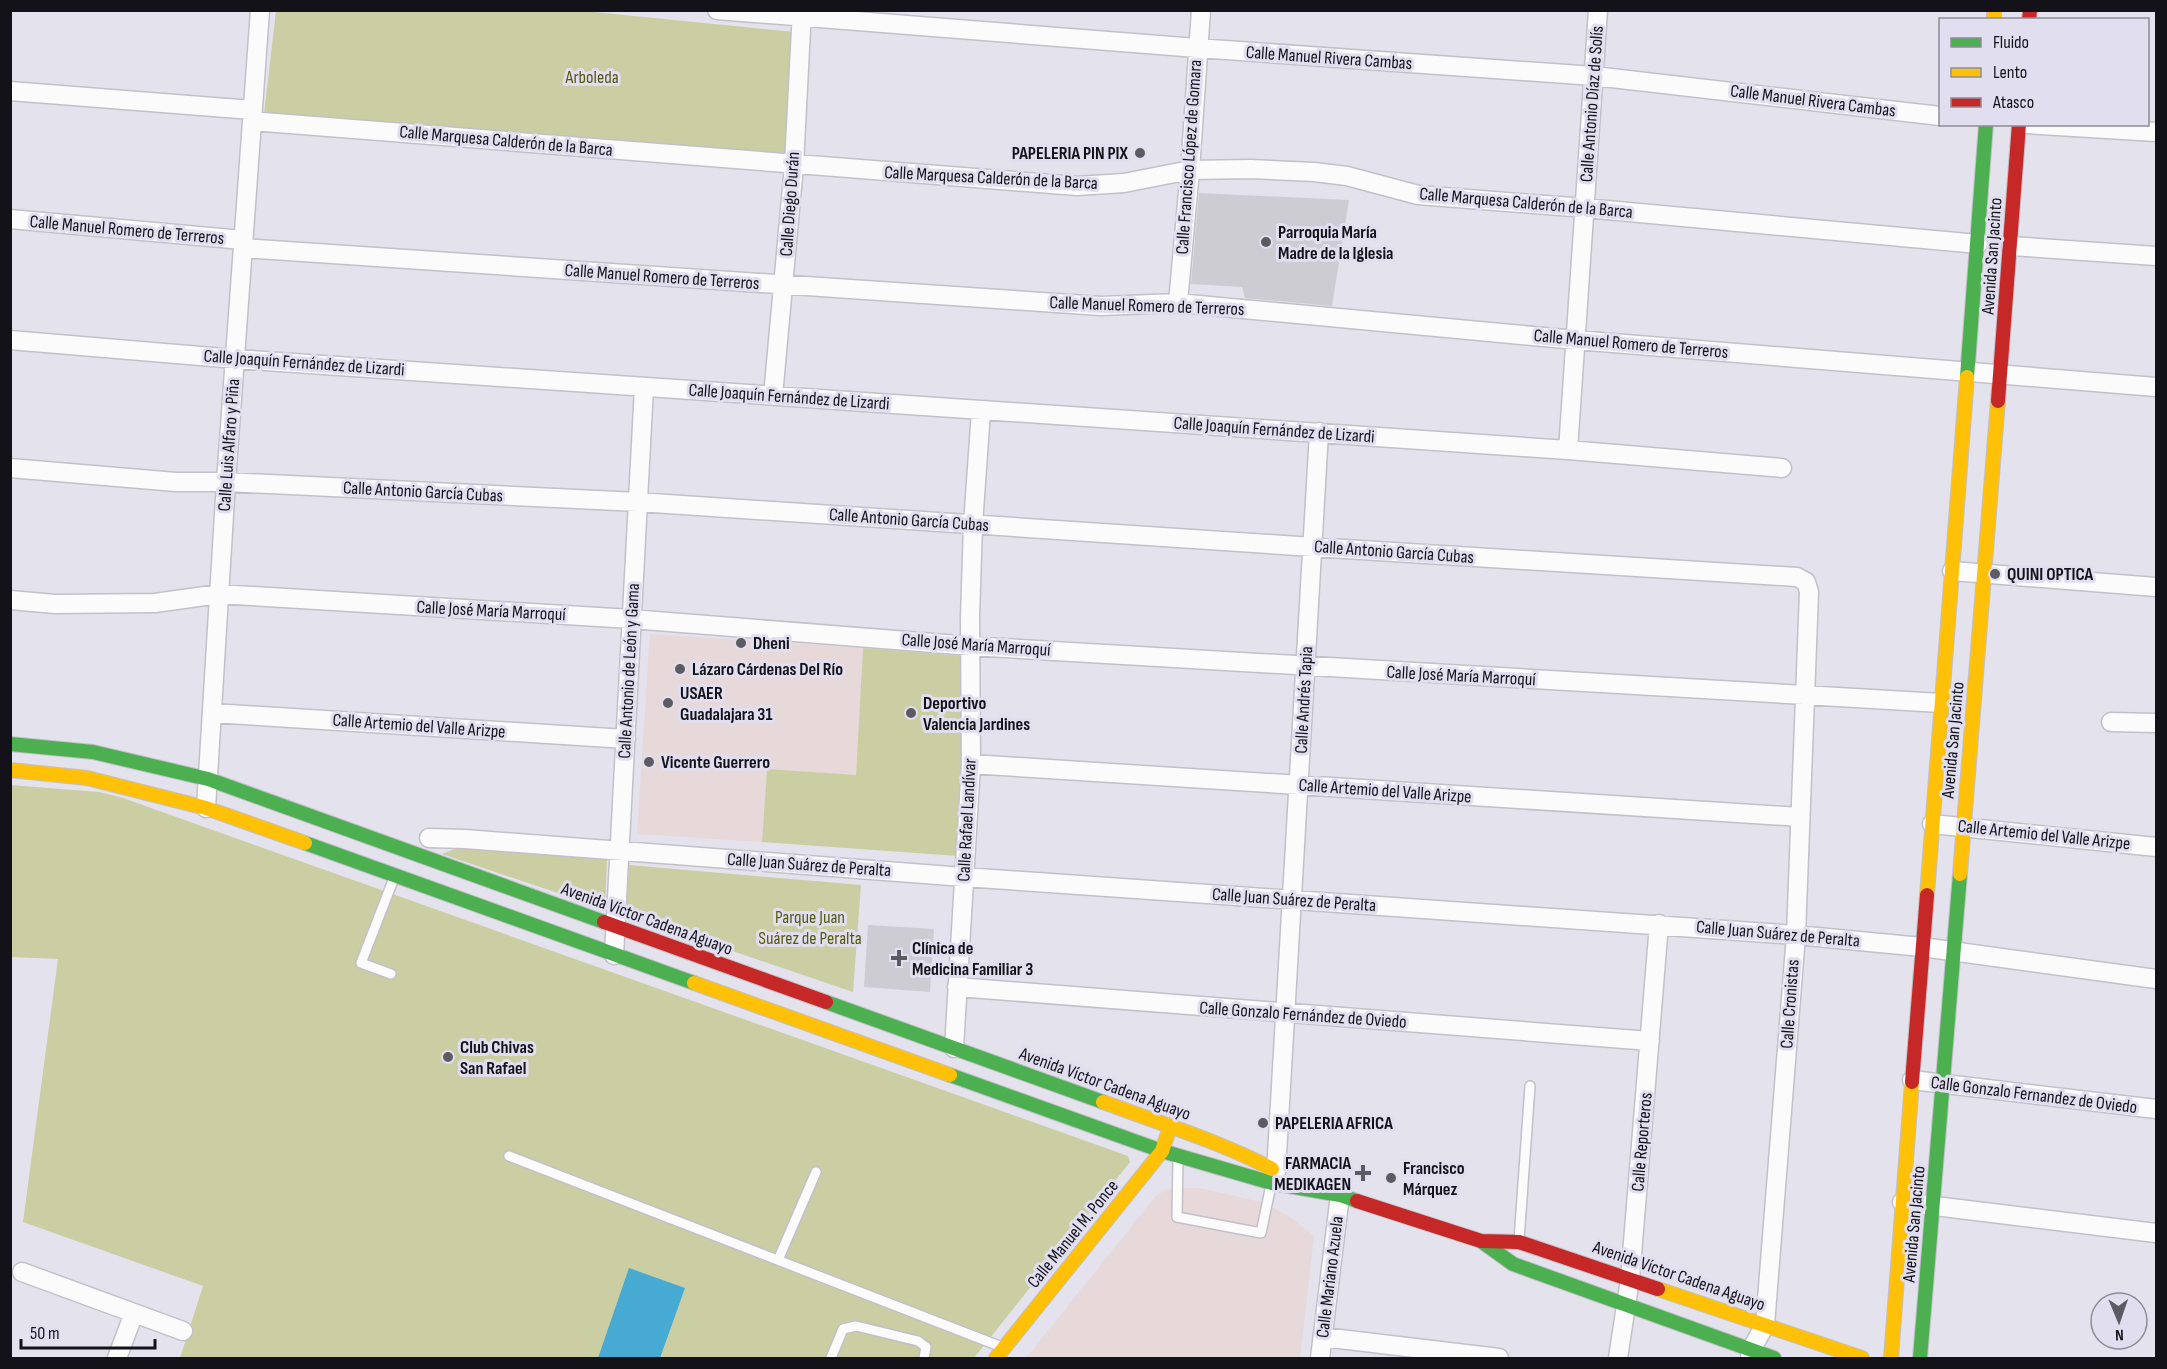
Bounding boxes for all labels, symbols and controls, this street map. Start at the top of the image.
legend [1939,18,2149,126]
street label: Calle Antonio Díaz de Solís [1576,25,1608,183]
text: Fluido [1993,32,2029,53]
street label: Calle Manuel Rivera Cambas [1245,42,1413,74]
street label: Calle Francisco López de Gomara [1172,59,1206,255]
text: Lento [1993,62,2027,83]
park label: Arboleda [564,67,619,88]
street label: Calle Manuel Rivera Cambas [1729,80,1897,122]
text: Atasco [1992,92,2034,113]
street label: Calle Marquesa Calderón de la Barca [399,121,614,161]
place label: PAPELERIA PIN PIX [1012,143,1129,164]
marker: PAPELERIA PIN PIX [1133,146,1147,160]
street label: Calle Diego Durán [776,151,804,257]
street label: Calle Marquesa Calderón de la Barca [884,162,1098,194]
street label: Calle Marquesa Calderón de la Barca [1419,183,1634,223]
street label: Avenida San Jacinto [1977,197,2007,316]
street label: Calle Manuel Romero de Terreros [29,211,225,249]
place label: Parroquia María Madre de la Iglesia [1278,222,1393,264]
marker: Parroquia María Madre de la Iglesia [1259,235,1273,249]
street label: Calle Manuel Romero de Terreros [564,260,760,294]
street label: Calle Manuel Romero de Terreros [1049,292,1245,320]
street label: Calle Manuel Romero de Terreros [1533,325,1729,363]
street label: Calle Joaquín Fernández de Lizardi [203,346,405,380]
street label: Calle Luis Alfaro y Piña [214,378,244,512]
street label: Calle Joaquín Fernández de Lizardi [688,380,890,414]
street label: Calle Joaquín Fernández de Lizardi [1173,413,1375,447]
street label: Calle Antonio García Cubas [342,477,504,507]
street label: Calle Antonio García Cubas [828,504,990,536]
street label: Calle Antonio García Cubas [1313,536,1475,568]
place label: QUINI OPTICA [2007,564,2094,585]
marker: QUINI OPTICA [1988,567,2002,581]
street label: Calle Antonio de León y Gama [614,583,644,759]
street label: Calle José María Marroquí [416,597,567,625]
street label: Calle José María Marroquí [901,629,1052,661]
place label: Dheni [753,633,790,654]
marker: Dheni [734,636,748,650]
street label: Calle Andrés Tapia [1291,646,1317,754]
place label: Lázaro Cárdenas Del Río [692,659,843,680]
marker: Lázaro Cárdenas Del Río [673,662,687,676]
street label: Calle José María Marroquí [1386,662,1537,690]
street label: Avenida San Jacinto [1937,681,1969,800]
place label: USAER Guadalajara 31 [680,683,772,725]
place label: Deportivo Valencia Jardines [923,693,1030,735]
marker: USAER Guadalajara 31 [661,696,675,710]
marker: Deportivo Valencia Jardines [904,706,918,720]
street label: Calle Artemio del Valle Arizpe [332,709,506,743]
place label: Vicente Guerrero [661,752,770,773]
marker: Vicente Guerrero [642,755,656,769]
street label: Calle Rafael Landívar [953,758,981,882]
street label: Calle Artemio del Valle Arizpe [1298,774,1472,808]
street label: Calle Artemio del Valle Arizpe [1957,815,2131,855]
street label: Calle Juan Suárez de Peralta [726,849,892,881]
street label: Avenida Víctor Cadena Aguayo [558,878,735,960]
street label: Calle Juan Suárez de Peralta [1211,884,1377,916]
park label: Parque Juan Suárez de Peralta [758,907,862,949]
street label: Calle Juan Suárez de Peralta [1695,916,1861,952]
place label: Clínica de Medicina Familiar 3 [912,938,1033,980]
marker: Clínica de Medicina Familiar 3 [890,949,908,967]
street label: Calle Cronistas [1776,959,1804,1049]
street label: Calle Gonzalo Fernández de Oviedo [1199,997,1407,1033]
place label: Club Chivas San Rafael [460,1037,534,1079]
street label: Avenida Víctor Cadena Aguayo [1016,1043,1193,1125]
marker: Club Chivas San Rafael [441,1050,455,1064]
street label: Calle Gonzalo Fernandez de Oviedo [1930,1072,2138,1118]
street label: Calle Reporteros [1627,1092,1657,1192]
place label: PAPELERIA AFRICA [1275,1113,1393,1134]
marker: PAPELERIA AFRICA [1256,1116,1270,1130]
place label: FARMACIA MEDIKAGEN [1274,1153,1351,1195]
place label: Francisco Márquez [1403,1158,1465,1200]
street label: Avenida San Jacinto [1898,1165,1930,1284]
marker: FARMACIA MEDIKAGEN [1356,1166,1370,1180]
marker: Francisco Márquez [1384,1171,1398,1185]
street label: Calle Manuel M. Ponce [1023,1176,1123,1292]
street label: Calle Mariano Azuela [1312,1215,1348,1339]
street label: Avenida Víctor Cadena Aguayo [1589,1236,1768,1315]
north arrow [2089,1291,2149,1351]
scale bar [21,1312,154,1350]
text: 50 m [30,1323,60,1344]
text: N [2115,1325,2124,1344]

